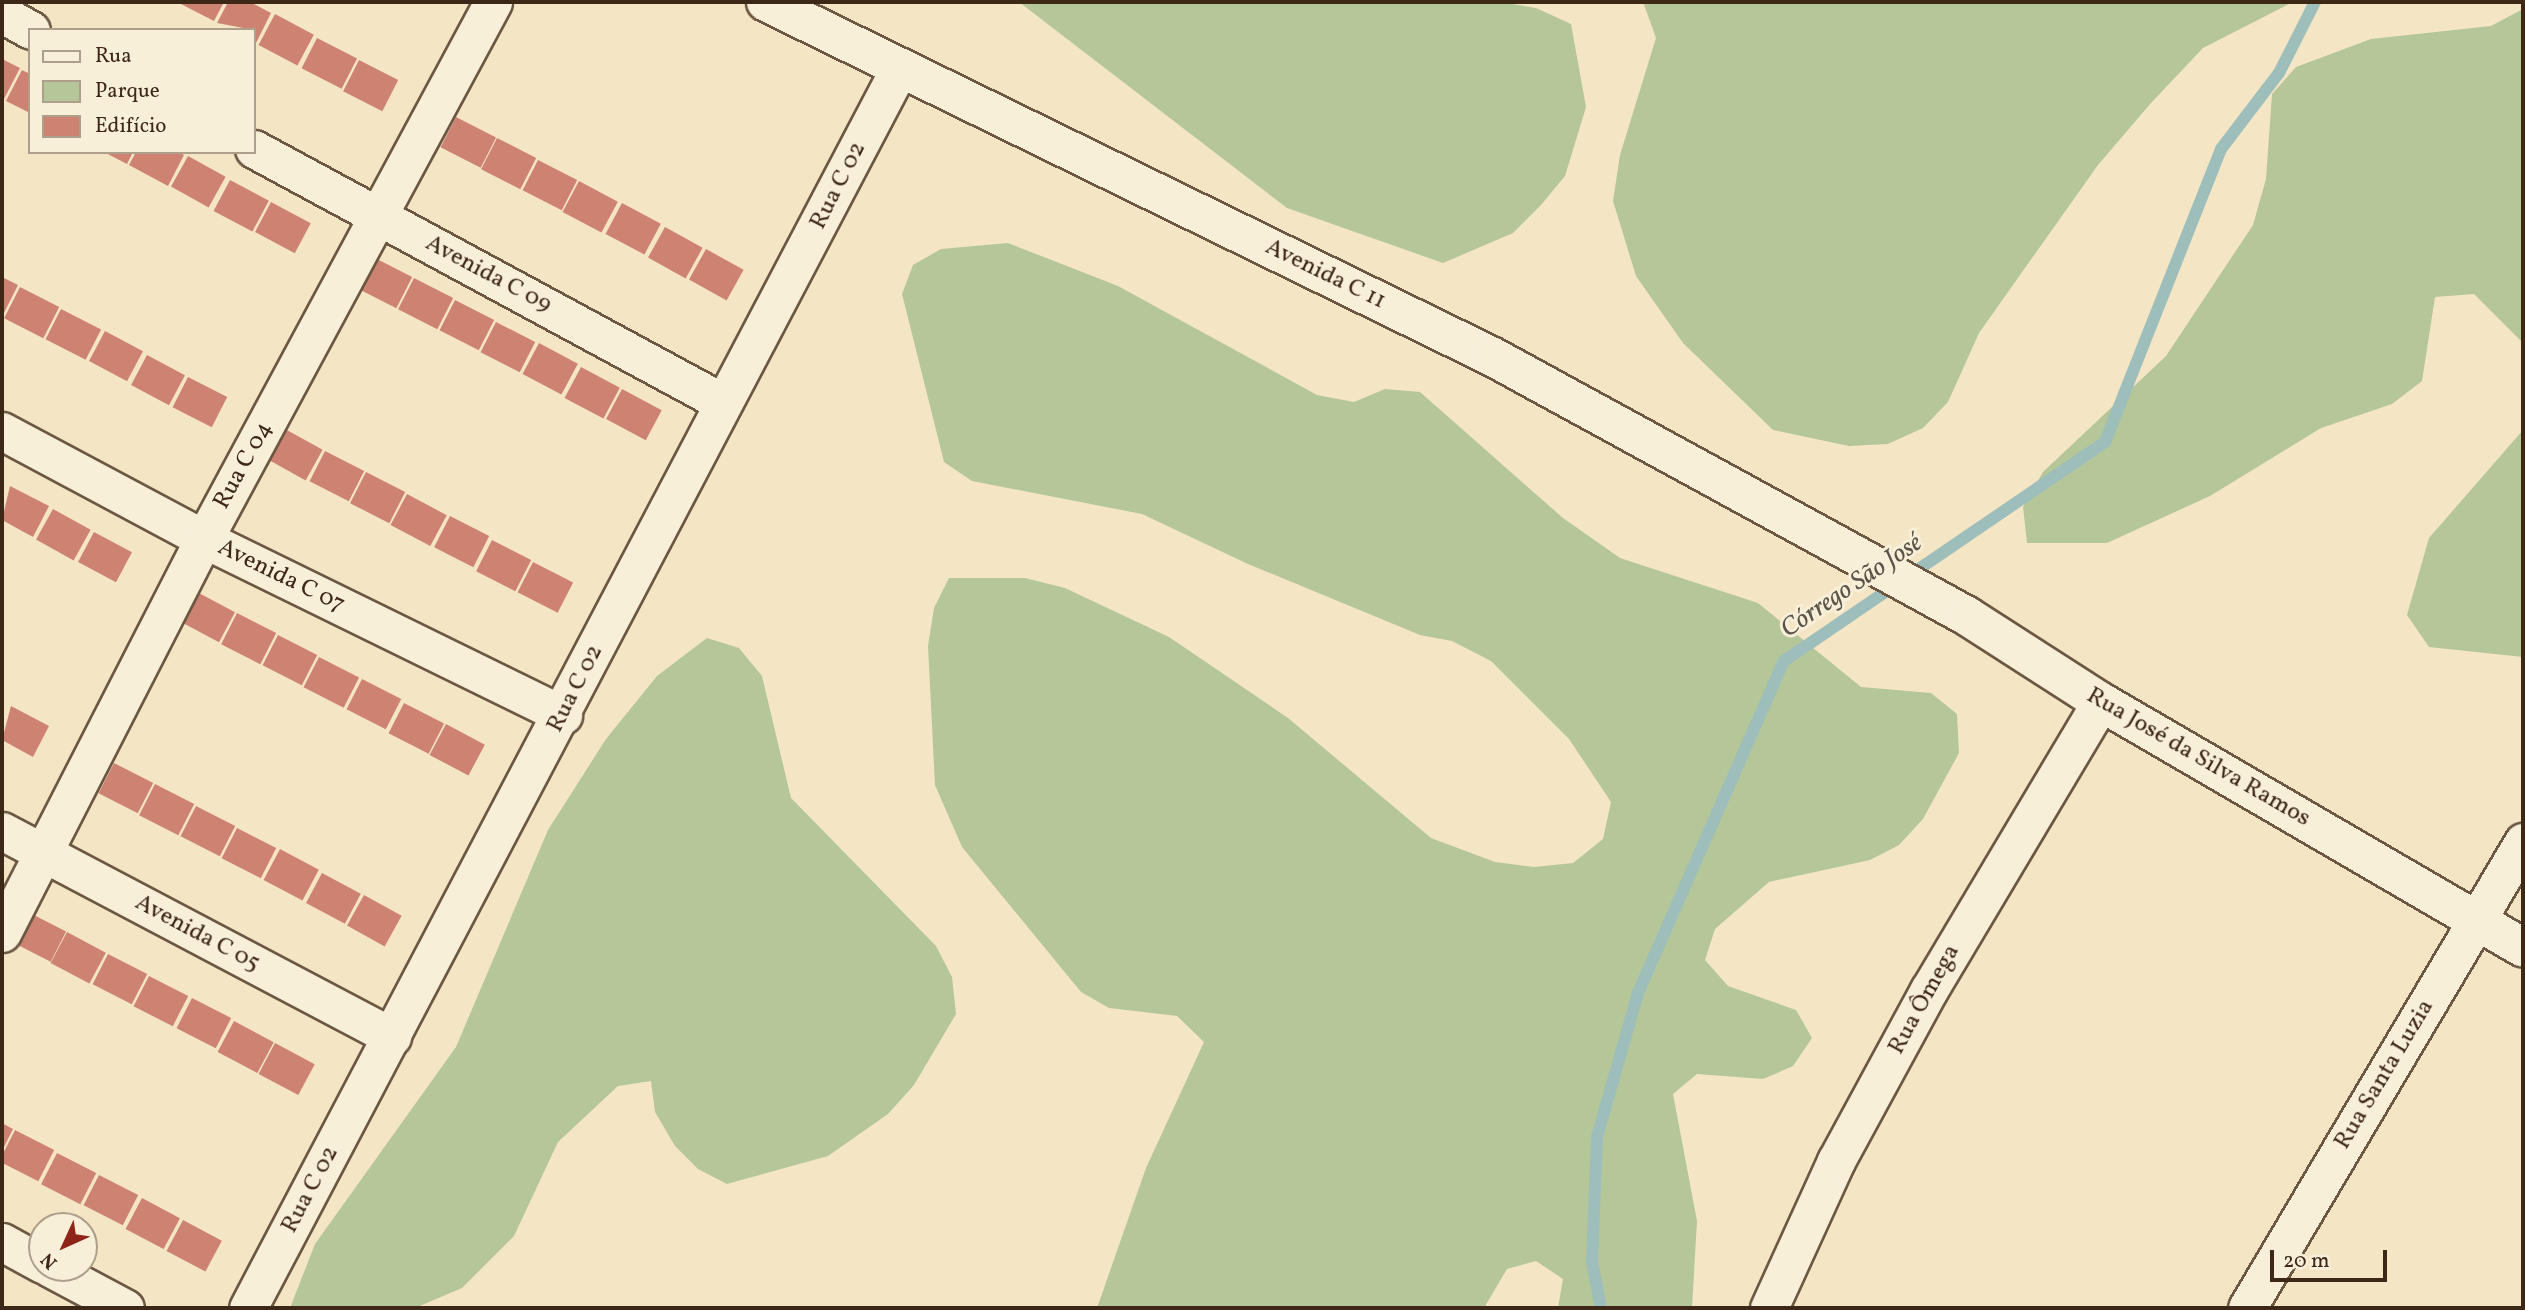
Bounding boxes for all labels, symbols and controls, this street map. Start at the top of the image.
legend [28,28,256,154]
text: Rua [95,42,132,71]
text: Parque [95,77,160,106]
text: Edifício [95,112,167,141]
street label: Rua C 02 [805,137,873,235]
street label: Avenida C 09 [420,230,556,320]
street label: Avenida C 11 [1260,234,1390,316]
street label: Rua C 04 [208,417,280,515]
water label: Córrego São José [1775,528,1929,646]
street label: Avenida C 07 [213,534,349,620]
street label: Rua C 02 [542,640,610,738]
street label: Rua José da Silva Ramos [2081,682,2315,834]
street label: Avenida C 05 [130,889,264,979]
street label: Rua Ômega [1883,940,1967,1060]
street label: Rua Santa Luzia [2329,995,2441,1155]
street label: Rua C 02 [276,1142,346,1238]
north arrow [28,1212,98,1282]
scale bar [2273,1236,2390,1280]
text: N [36,1246,64,1275]
text: 20 m [2283,1247,2329,1276]

